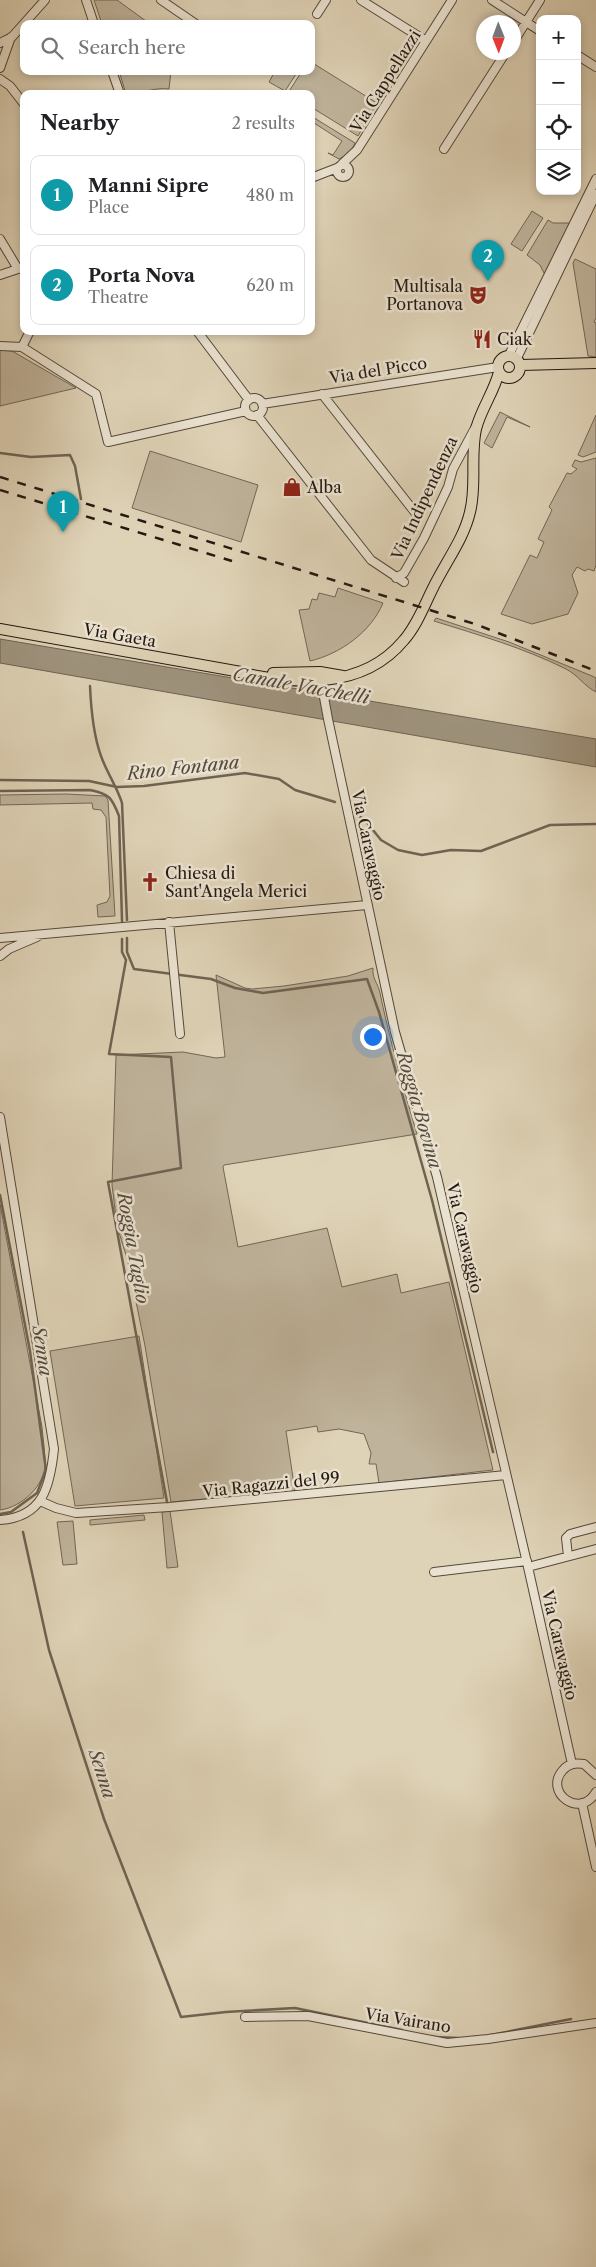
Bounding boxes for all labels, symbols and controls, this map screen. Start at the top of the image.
north arrow [476,15,521,60]
map controls [536,15,581,195]
button: + [536,15,581,60]
search box [20,20,315,75]
street label: Via Cappellazzi [345,26,425,137]
icon: search [38,34,66,62]
text: Search here [78,36,186,59]
button: − [536,60,581,105]
button: locate [536,105,581,150]
text: Nearby [40,110,119,135]
text: 2 results [232,113,295,133]
button: layers [536,150,581,195]
text: Manni Sipre [88,174,209,197]
text: 1 [53,185,61,205]
text: 480 m [246,185,294,205]
text: Place [88,197,129,217]
pin: 2 [472,240,504,281]
text: Porta Nova [88,264,195,287]
text: 2 [52,275,62,295]
text: 620 m [246,275,294,295]
place label: Multisala Portanova [386,276,464,314]
theatre icon: Multisala Portanova [467,284,489,306]
text: Theatre [88,287,149,307]
restaurant icon: Ciak [471,328,493,350]
place label: Ciak [497,329,533,349]
street label: Via del Picco [327,352,428,388]
street label: Via Indipendenza [386,433,462,564]
shop icon: Alba [281,476,303,498]
place label: Alba [306,477,342,497]
pin: 1 [47,491,79,532]
street label: Via Gaeta [81,619,158,651]
water label: Canale Vacchelli [231,663,372,709]
water label: Rino Fontana [124,751,241,785]
street label: Via Caravaggio [347,787,391,902]
place label: Chiesa di Sant'Angela Merici [165,863,307,901]
church icon: Chiesa di Sant'Angela Merici [139,871,161,893]
your location [360,1024,386,1050]
water label: Roggia Bovina [391,1047,446,1171]
street label: Via Caravaggio [442,1180,487,1295]
water label: Roggia Taglio [112,1189,154,1305]
water label: Senna [27,1323,57,1378]
street label: Via Ragazzi del 99 [200,1467,341,1501]
street label: Via Caravaggio [537,1587,582,1702]
water label: Senna [83,1746,120,1802]
street label: Via Vairano [363,2003,453,2037]

